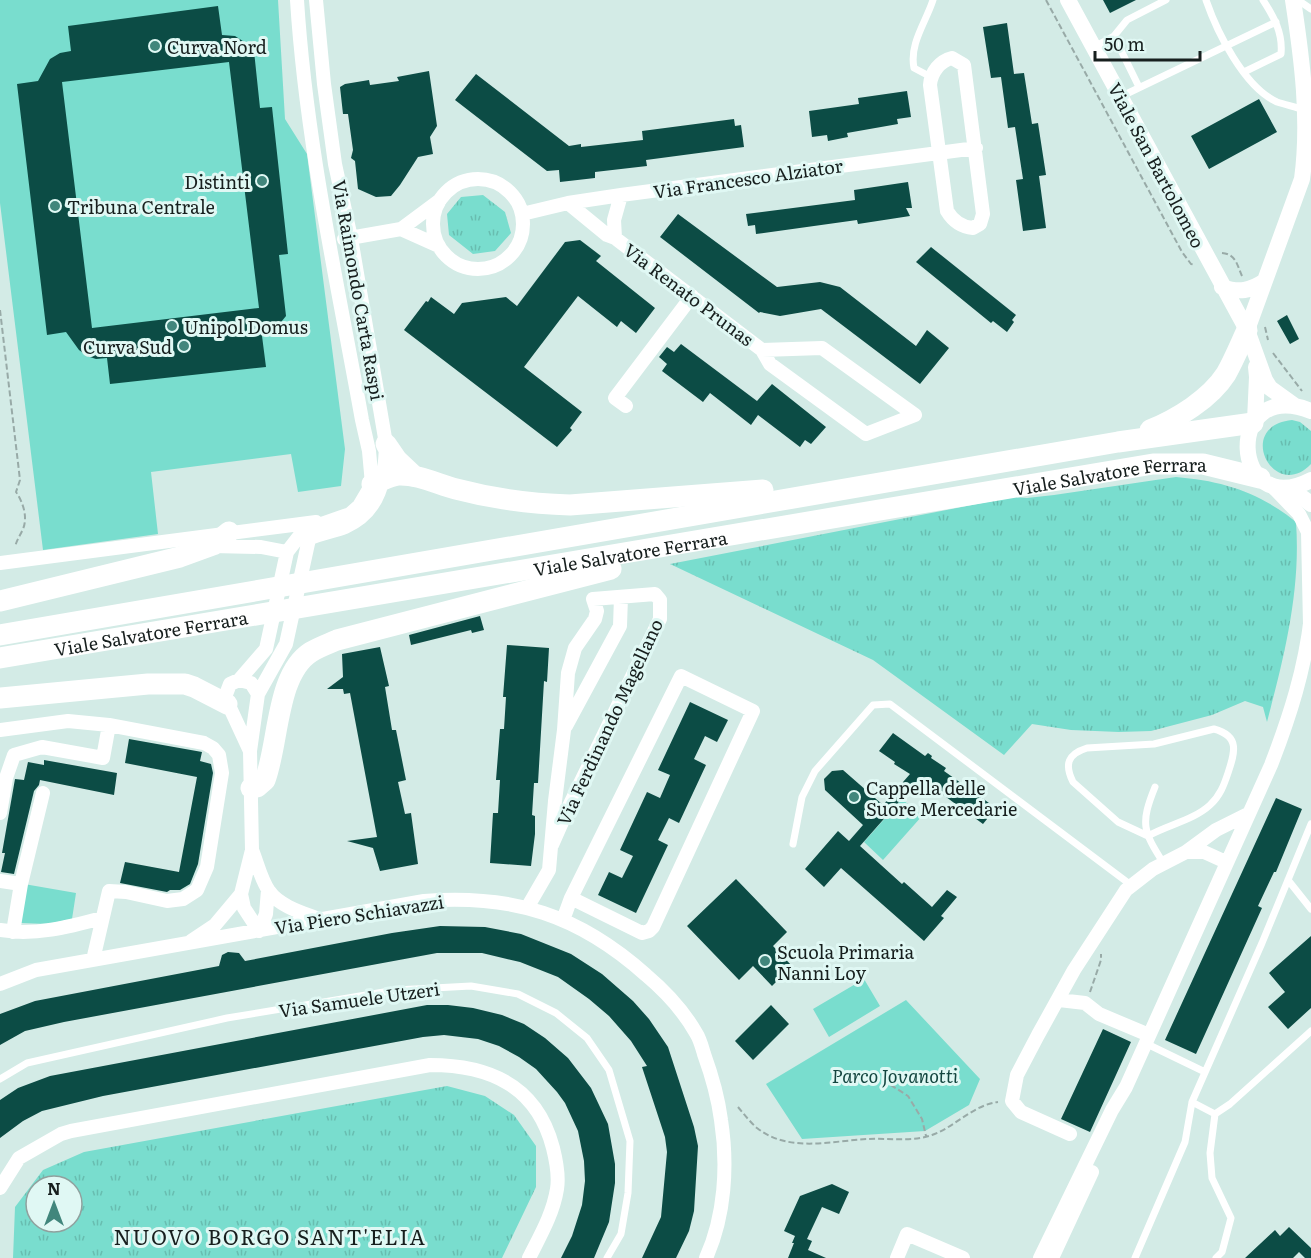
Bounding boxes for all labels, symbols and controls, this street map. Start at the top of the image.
scale bar [1095,24,1200,62]
text: 50 m [1104,30,1145,57]
place label: Curva Nord [167,33,267,60]
marker: Curva Nord [148,39,162,53]
street label: Viale San Bartolomeo [1102,77,1212,253]
street label: Via Francesco Alziator [651,151,845,205]
place label: Distinti [184,168,250,195]
marker: Distinti [255,174,269,188]
street label: Via Raimondo Carta Raspi [326,178,392,402]
place label: Tribuna Centrale [67,193,215,220]
marker: Tribuna Centrale [48,199,62,213]
street label: Via Renato Prunas [618,236,760,352]
place label: Unipol Domus [184,313,308,340]
marker: Unipol Domus [165,319,179,333]
place label: Curva Sud [83,333,172,360]
marker: Curva Sud [177,339,191,353]
street label: Viale Salvatore Ferrara [1011,451,1207,502]
street label: Viale Salvatore Ferrara [531,523,729,582]
street label: Viale Salvatore Ferrara [52,603,250,662]
street label: Via Ferdinando Magellano [549,614,669,830]
place label: Cappella delle Suore Mercedarie [866,774,1017,822]
marker: Cappella delle Suore Mercedarie [847,790,861,804]
street label: Via Piero Schiavazzi [272,887,446,941]
place label: Scuola Primaria Nanni Loy [777,938,915,986]
marker: Scuola Primaria Nanni Loy [758,954,772,968]
street label: Via Samuele Utzeri [277,974,441,1024]
park label: Parco Jovanotti [832,1062,959,1089]
north arrow [24,1174,84,1234]
text: N [47,1176,61,1200]
district label: NUOVO BORGO SANT'ELIA [114,1220,426,1251]

